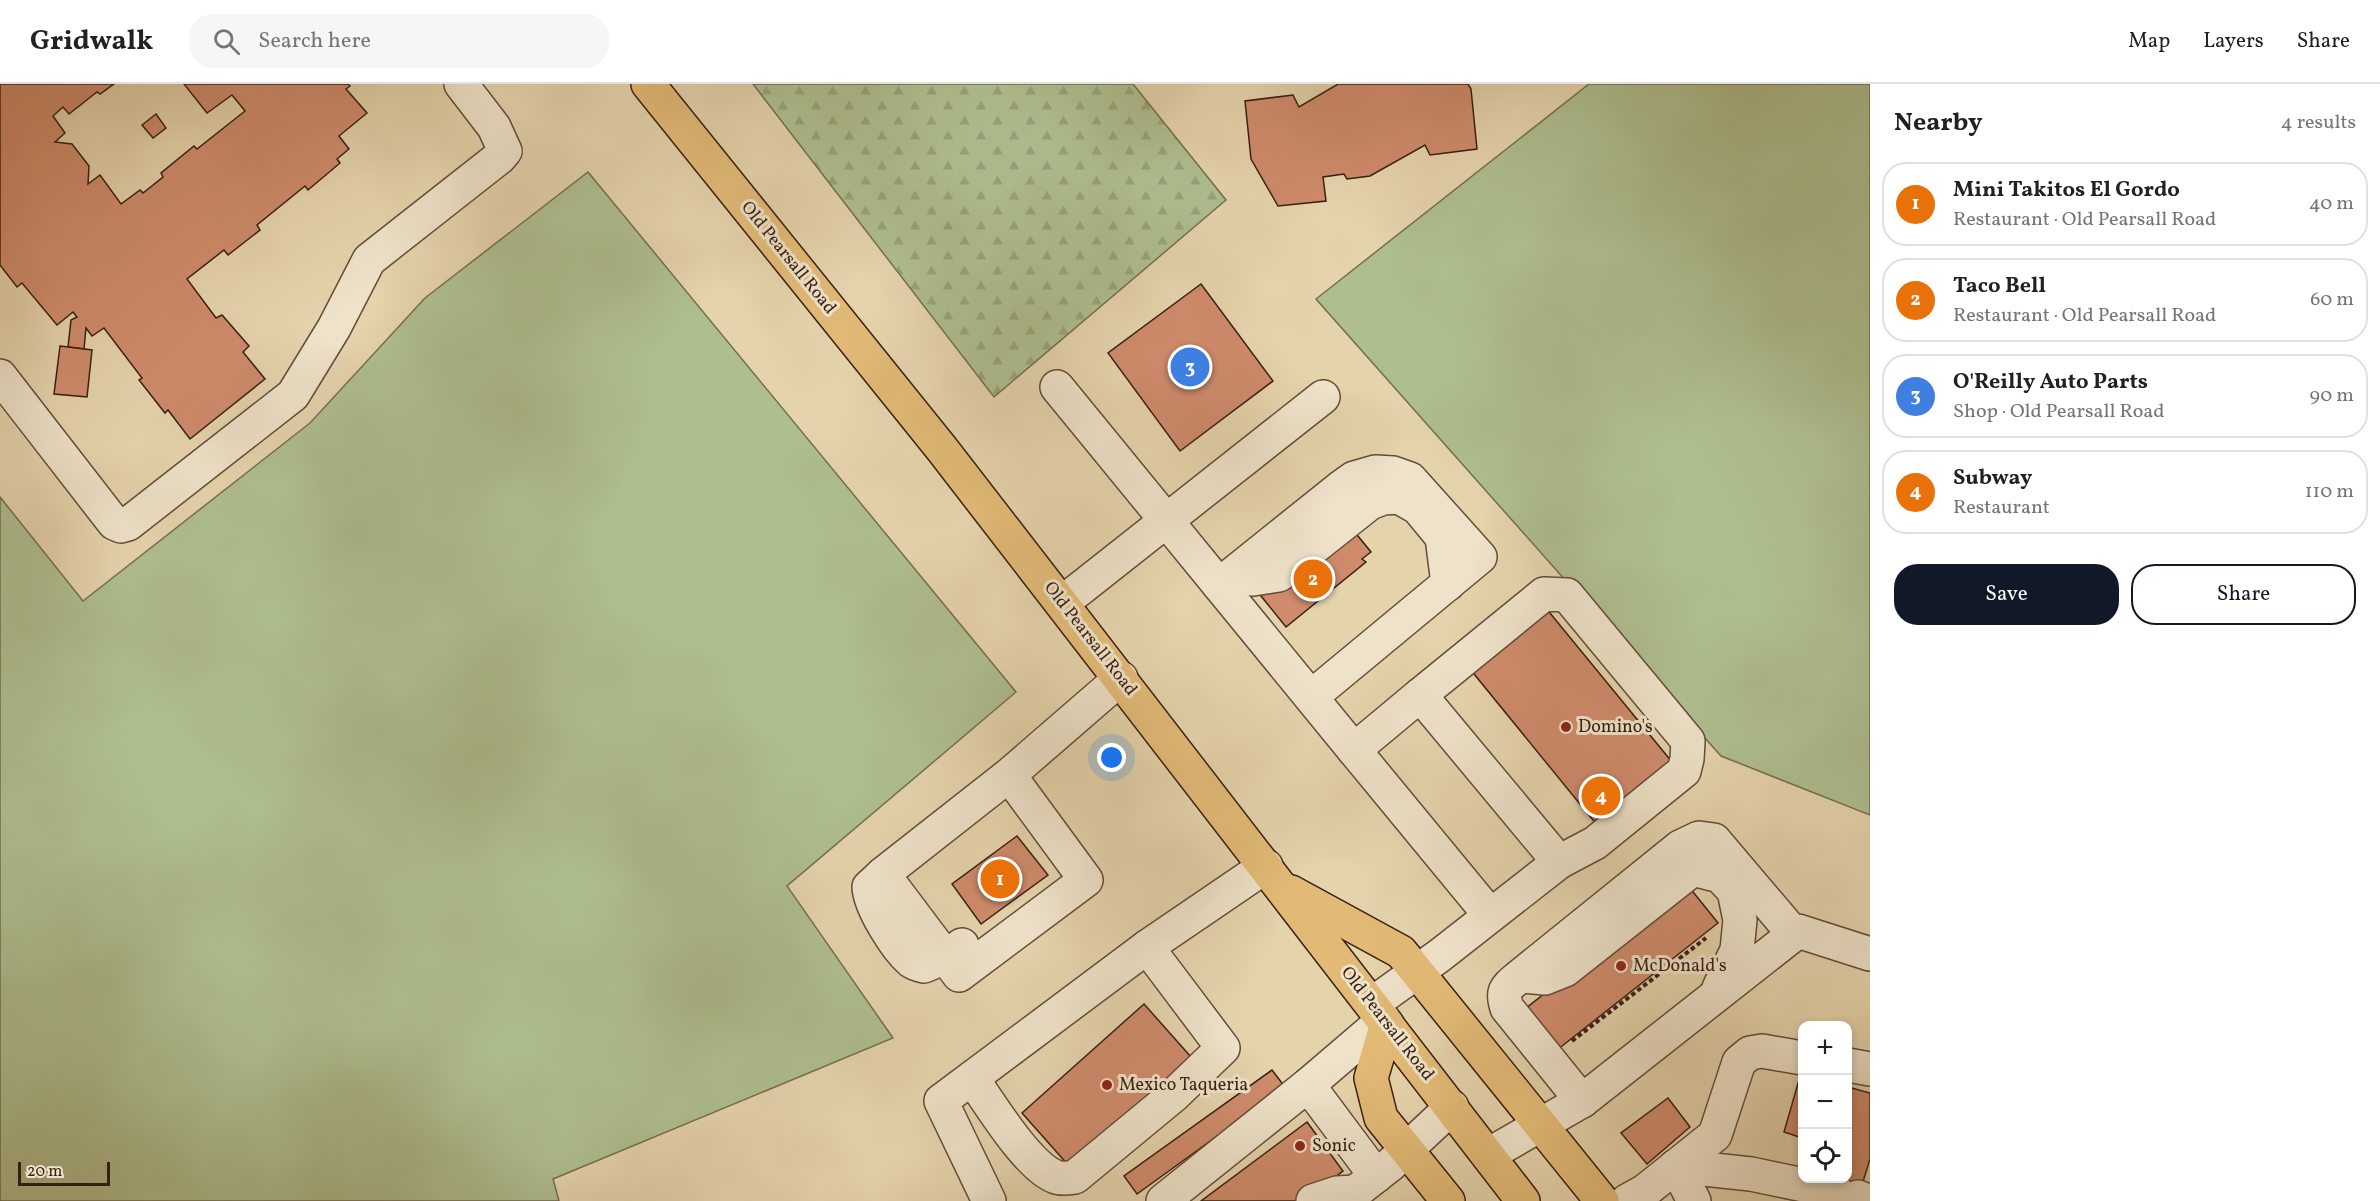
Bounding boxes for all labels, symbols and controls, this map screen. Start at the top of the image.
search box [189,14,609,68]
text: Gridwalk [30,22,153,61]
icon: search [210,25,243,58]
text: Search here [258,26,371,57]
text: Map [2128,27,2170,56]
text: Layers [2203,27,2264,56]
text: Share [2297,27,2350,56]
text: Nearby [1894,105,1983,141]
text: 4 results [2281,109,2356,137]
text: Mini Takitos El Gordo [1953,175,2180,206]
text: 1 [1911,190,1920,218]
text: 40 m [2309,190,2354,218]
street label: Old Pearsall Road [735,196,841,320]
text: Restaurant · Old Pearsall Road [1953,206,2216,234]
text: Taco Bell [1953,271,2046,302]
text: 2 [1910,286,1921,314]
text: 60 m [2310,286,2354,314]
text: Restaurant · Old Pearsall Road [1953,302,2216,330]
pin: 3 [1170,344,1210,390]
text: O'Reilly Auto Parts [1953,367,2148,398]
text: 3 [1910,382,1921,410]
text: 90 m [2310,382,2354,410]
text: Shop · Old Pearsall Road [1953,398,2165,426]
text: Subway [1953,463,2032,494]
text: 4 [1909,478,1922,506]
text: 110 m [2305,478,2354,506]
text: Restaurant [1953,494,2050,522]
pin: 2 [1294,556,1332,602]
button: Save [1894,564,2119,625]
button: Share [2131,564,2356,625]
street label: Old Pearsall Road [1037,576,1143,702]
place label: Domino's [1578,715,1653,740]
marker: Domino's [1559,720,1573,734]
your location [1097,743,1126,772]
pin: 4 [1582,774,1620,818]
pin: 1 [980,856,1020,902]
place label: McDonald's [1633,954,1727,979]
marker: McDonald's [1614,959,1628,973]
street label: Old Pearsall Road [1334,961,1440,1087]
map controls [1798,1021,1852,1183]
button: + [1798,1021,1852,1075]
place label: Mexico Taqueria [1119,1073,1248,1098]
button: − [1798,1075,1852,1129]
marker: Mexico Taqueria [1100,1078,1114,1092]
button: locate [1798,1129,1852,1183]
place label: Sonic [1312,1134,1356,1159]
marker: Sonic [1293,1139,1307,1153]
scale bar [18,1159,110,1186]
text: 20 m [27,1161,62,1183]

